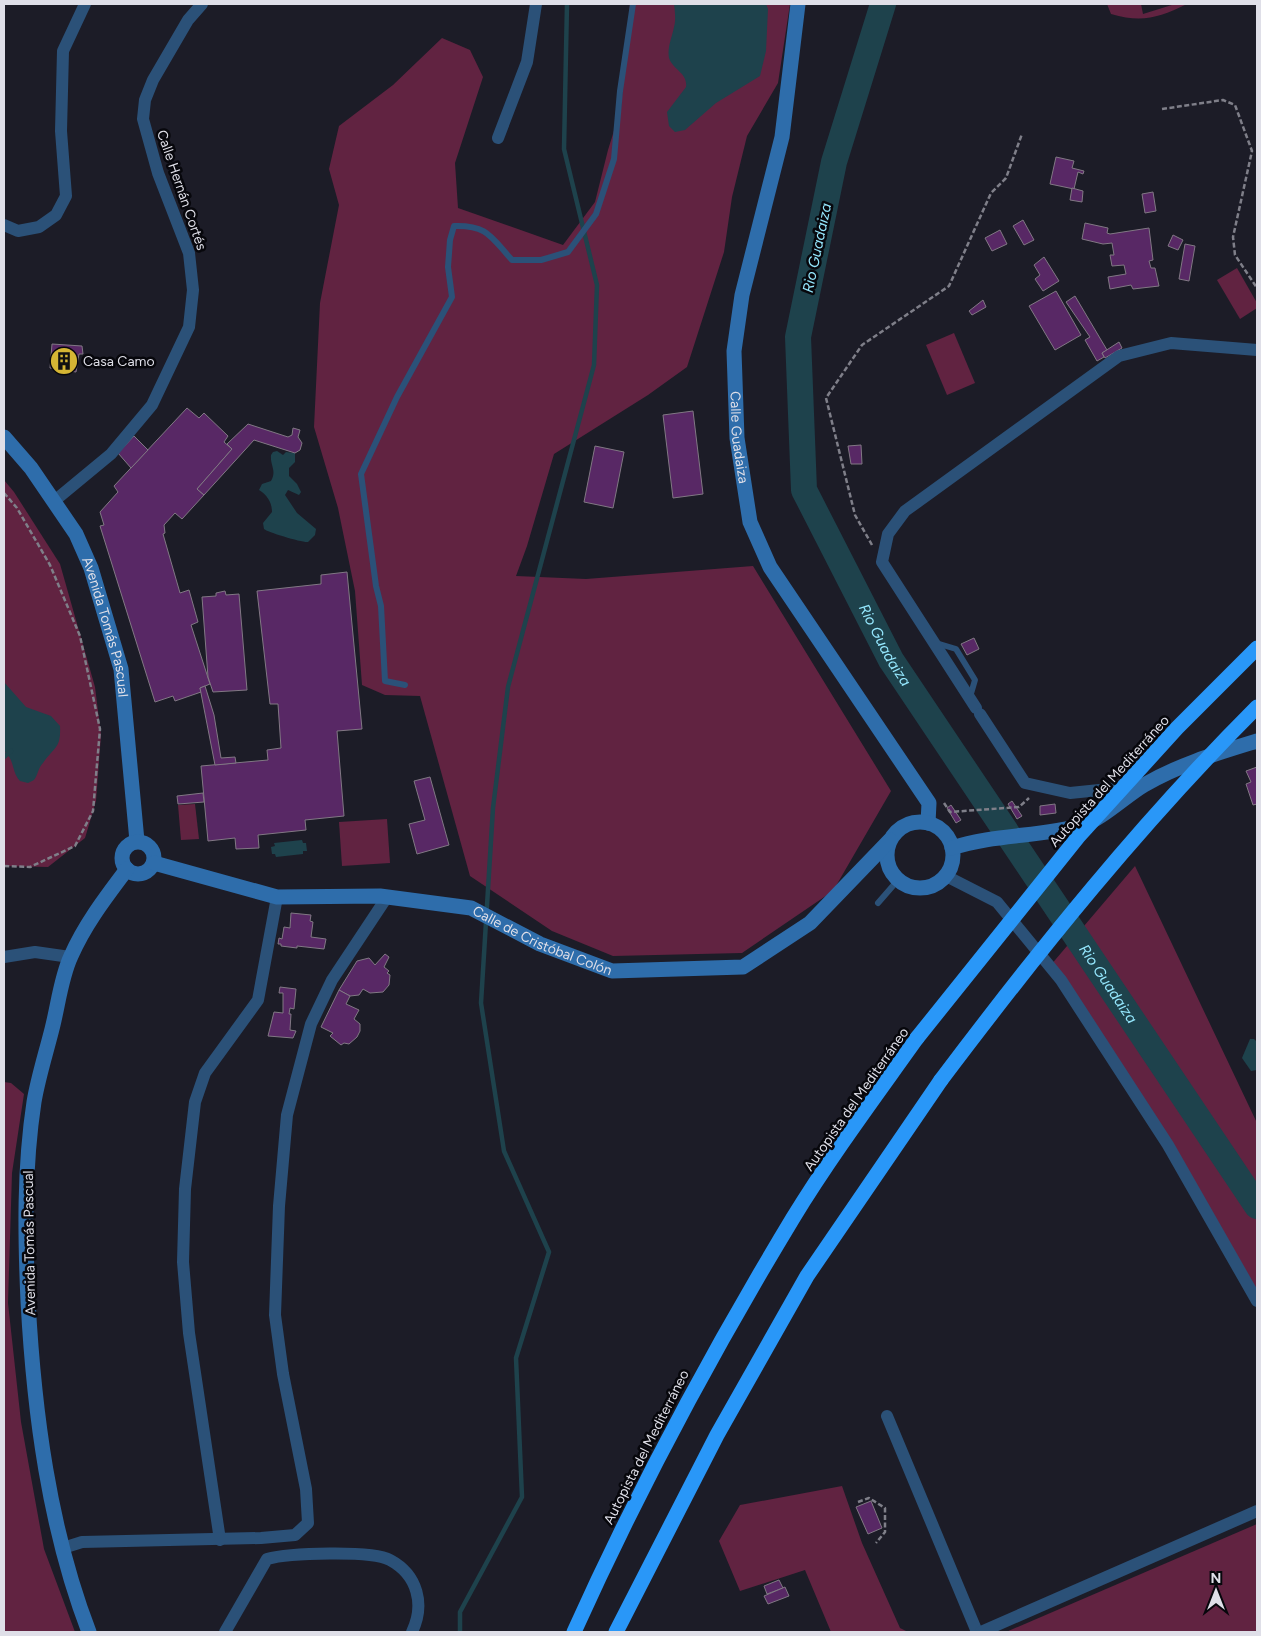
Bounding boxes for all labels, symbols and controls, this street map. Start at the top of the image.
street label: Calle Hernán Cortés [153,128,210,252]
water label: Rio Guadaiza [799,201,835,294]
building icon: Casa Camo [49,346,79,376]
place label: Casa Camo [83,353,155,370]
street label: Calle Guadaiza [726,391,752,485]
street label: Avenida Tomás Pascual [78,554,132,698]
water label: Rio Guadaiza [855,601,915,690]
street label: Autopista del Mediterráneo [1046,712,1173,851]
street label: Calle de Cristóbal Colón [470,902,614,979]
water label: Rio Guadaiza [1075,941,1141,1027]
street label: Autopista del Mediterráneo [800,1024,912,1174]
street label: Avenida Tomás Pascual [20,1170,39,1316]
street label: Autopista del Mediterráneo [600,1367,693,1527]
north arrow [1191,1566,1241,1616]
text: N [1211,1570,1221,1587]

